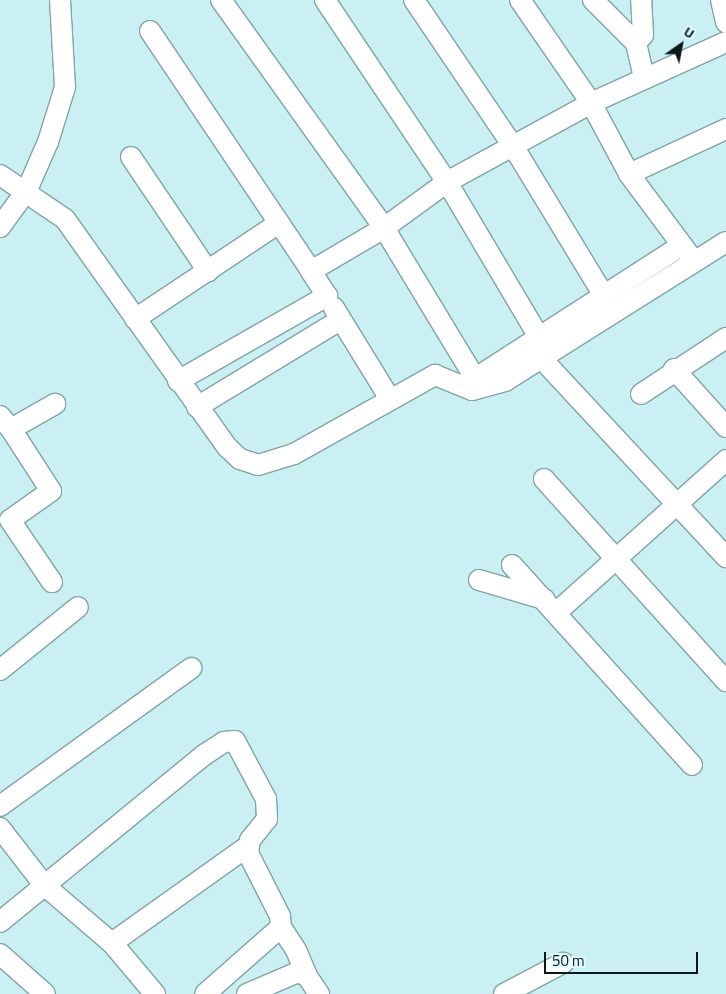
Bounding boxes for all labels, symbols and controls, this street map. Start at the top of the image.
north arrow [656,20,706,70]
text: U [680,21,699,43]
scale bar [546,942,700,974]
text: 50 m [552,949,585,972]

